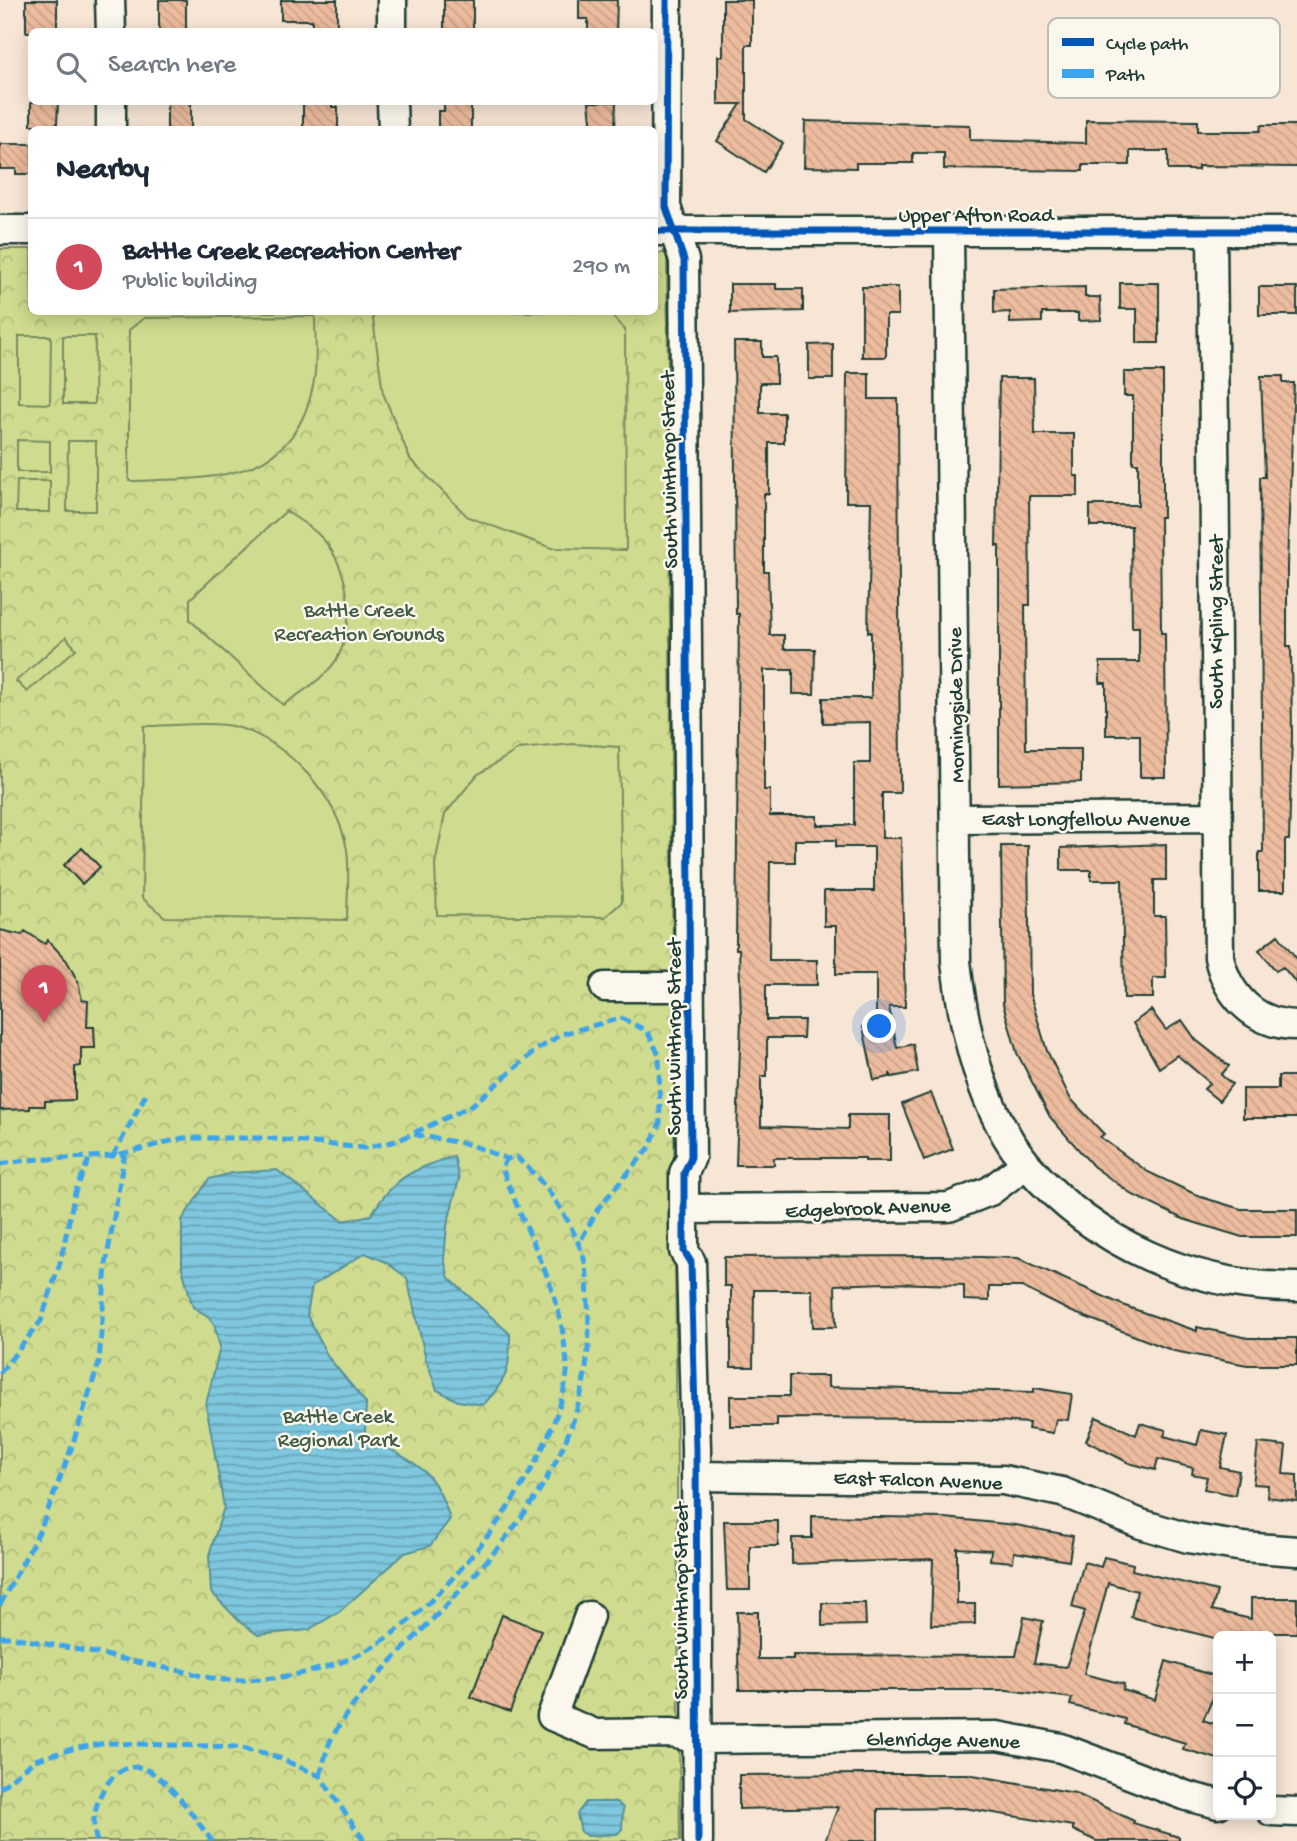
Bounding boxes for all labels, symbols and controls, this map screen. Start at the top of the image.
legend [1048,18,1280,98]
search box [28,28,658,105]
text: Cycle path [1106,34,1188,57]
icon: search [52,48,90,86]
text: Search here [108,51,236,82]
text: Path [1105,65,1145,88]
text: Nearby [56,154,149,189]
street label: Upper Afton Road [898,205,1055,230]
text: Battle Creek Recreation Center [123,238,459,269]
text: 1 [74,254,84,281]
text: 290 m [572,254,630,281]
text: Public building [123,269,257,296]
street label: South Winthrop Street [657,369,686,569]
street label: South Kipling Street [1206,533,1231,709]
park label: Battle Creek Recreation Grounds [274,600,445,649]
street label: Morningside Drive [945,626,972,783]
street label: East Longfellow Avenue [982,809,1191,834]
street label: South Winthrop Street [664,936,689,1136]
pin: 1 [21,965,67,1023]
your location [862,1009,896,1043]
street label: Edgebrook Avenue [785,1195,953,1226]
park label: Battle Creek Regional Park [278,1406,401,1455]
street label: East Falcon Avenue [833,1467,1004,1498]
street label: South Winthrop Street [671,1500,696,1700]
map controls [1213,1631,1276,1820]
button: + [1213,1631,1276,1694]
button: − [1213,1694,1276,1757]
street label: Glenridge Avenue [866,1729,1021,1756]
button: locate [1213,1757,1276,1820]

